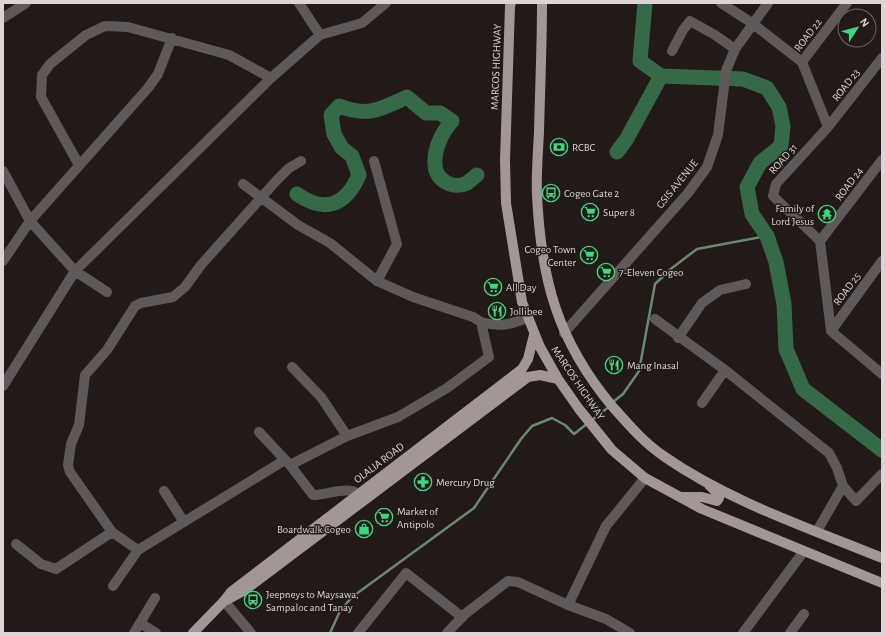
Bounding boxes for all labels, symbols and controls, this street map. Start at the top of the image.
north arrow [837,8,877,48]
street label: ROAD 22 [792,16,824,54]
text: N [858,16,871,29]
street label: MARCOS HIGHWAY [489,24,503,110]
street label: ROAD 23 [830,66,862,103]
bank icon: RCBC [549,137,569,157]
place label: RCBC [572,142,596,153]
street label: ROAD 31 [767,142,799,176]
street label: GSIS AVENUE [654,157,700,210]
street label: ROAD 24 [833,165,865,203]
bus stop icon: Cogeo Gate 2 [541,183,561,203]
place label: Cogeo Gate 2 [564,188,619,199]
supermarket icon: Super 8 [580,202,600,222]
place label: Family of Lord Jesus [771,203,815,227]
temple icon: Family of Lord Jesus [817,204,837,224]
place label: Super 8 [603,207,635,218]
place label: Cogeo Town Center [524,244,576,268]
supermarket icon: Cogeo Town Center [579,245,599,265]
supermarket icon: 7-Eleven Cogeo [596,262,616,282]
place label: 7-Eleven Cogeo [619,267,684,278]
street label: ROAD 25 [831,270,863,307]
supermarket icon: All Day [483,277,503,297]
place label: All Day [506,282,537,293]
restaurant icon: Jollibee [487,301,507,321]
place label: Jollibee [510,306,542,317]
street label: MARCOS HIGHWAY [549,344,607,422]
restaurant icon: Mang Inasal [604,355,624,375]
place label: Mang Inasal [627,360,679,371]
street label: OLALIA ROAD [352,441,406,485]
pharmacy icon: Mercury Drug [413,472,433,492]
place label: Mercury Drug [436,477,495,488]
place label: Market of Antipolo [397,506,439,530]
supermarket icon: Market of Antipolo [374,507,394,527]
shop icon: Boardwalk Cogeo [354,519,374,539]
place label: Boardwalk Cogeo [277,524,351,535]
place label: Jeepneys to Maysawa, Sampaloc and Tanay [266,589,359,613]
bus stop icon: Jeepneys to Maysawa, Sampaloc and Tanay [243,590,263,610]

